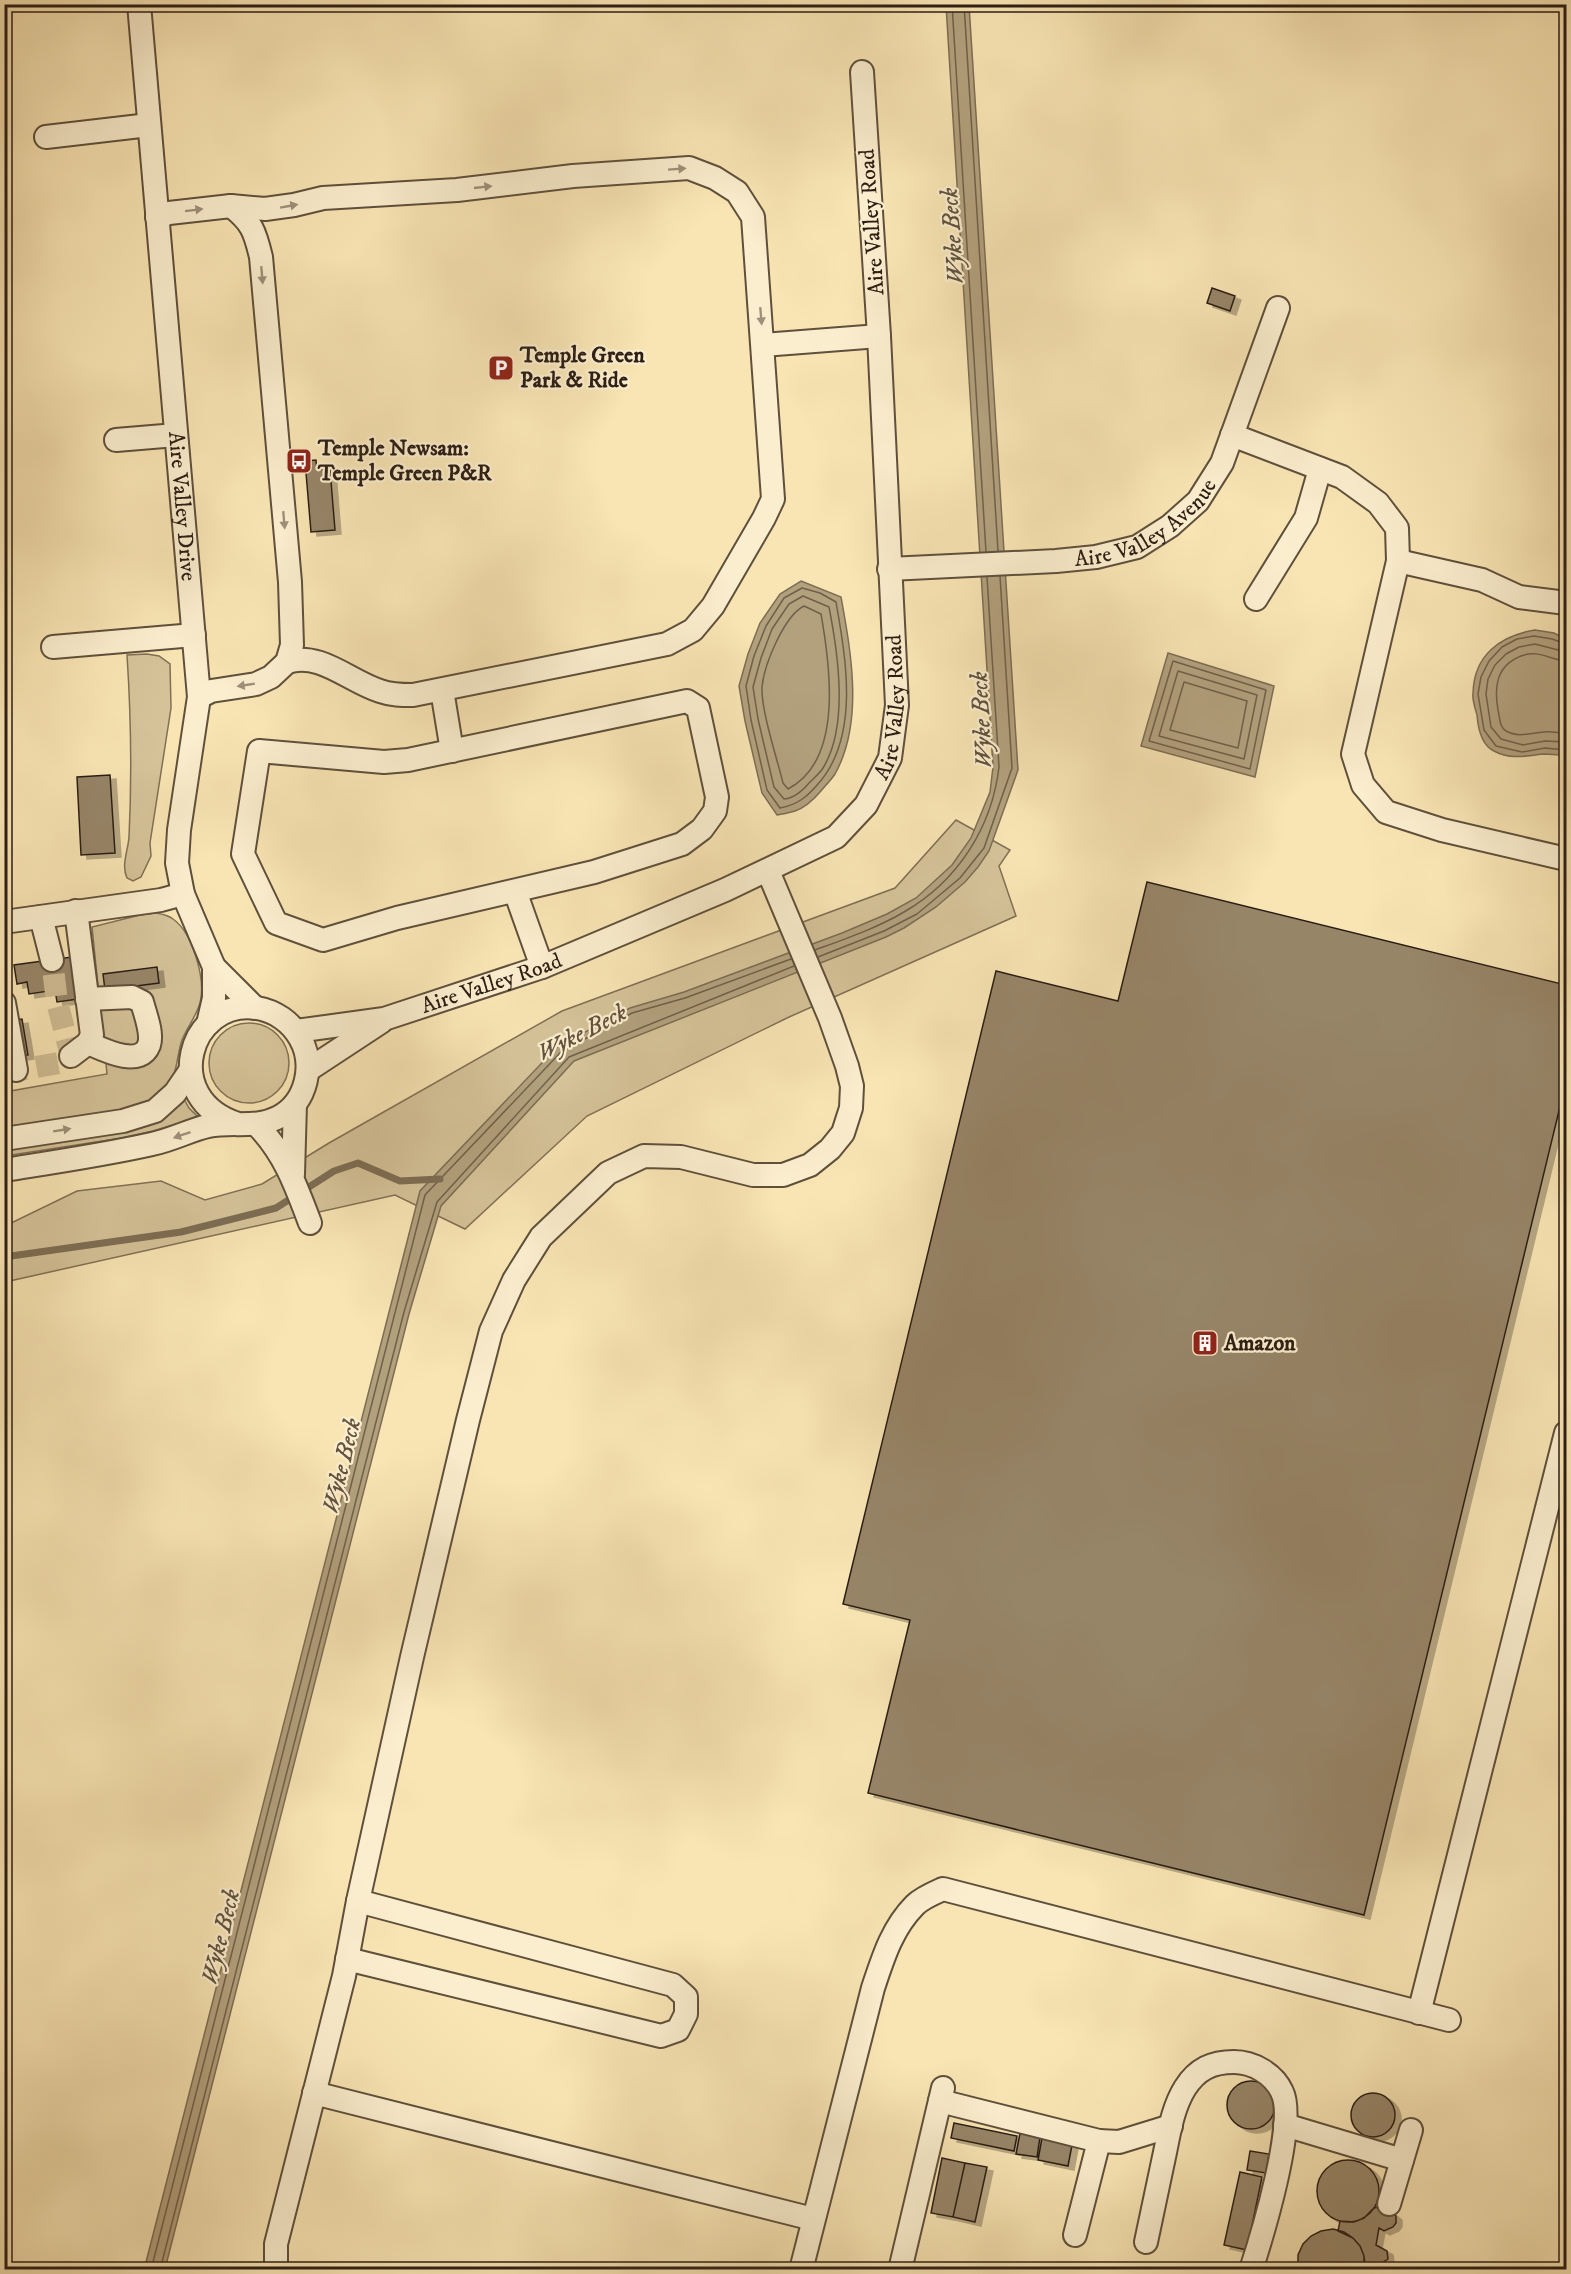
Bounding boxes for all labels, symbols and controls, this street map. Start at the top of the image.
street label: Aire Valley Road [853,148,891,296]
one-way arrow [667,164,686,174]
one-way arrow [473,182,492,192]
water label: Wyke Beck [935,187,971,285]
one-way arrow [280,201,299,210]
one-way arrow [185,206,204,215]
one-way arrow [257,265,267,284]
one-way arrow [756,306,766,325]
place label: Temple Green Park & Ride [519,342,645,394]
parking icon: Temple Green Park & Ride [486,353,516,383]
street label: Aire Valley Drive [163,430,202,582]
place label: Temple Newsam: Temple Green P&R [317,435,492,487]
bus stop icon: Temple Newsam: Temple Green P&R [284,446,314,476]
street label: Aire Valley Avenue [1073,473,1222,573]
one-way arrow [279,510,289,529]
street label: Aire Valley Road [868,634,911,784]
water label: Wyke Beck [964,671,1000,769]
one-way arrow [236,681,255,690]
street label: Aire Valley Road [418,947,566,1019]
water label: Wyke Beck [532,998,632,1068]
one-way arrow [53,1126,72,1135]
one-way arrow [173,1131,191,1141]
building icon: Amazon [1190,1328,1220,1358]
place label: Amazon [1223,1330,1296,1357]
water label: Wyke Beck [316,1415,368,1517]
water label: Wyke Beck [195,1886,247,1988]

